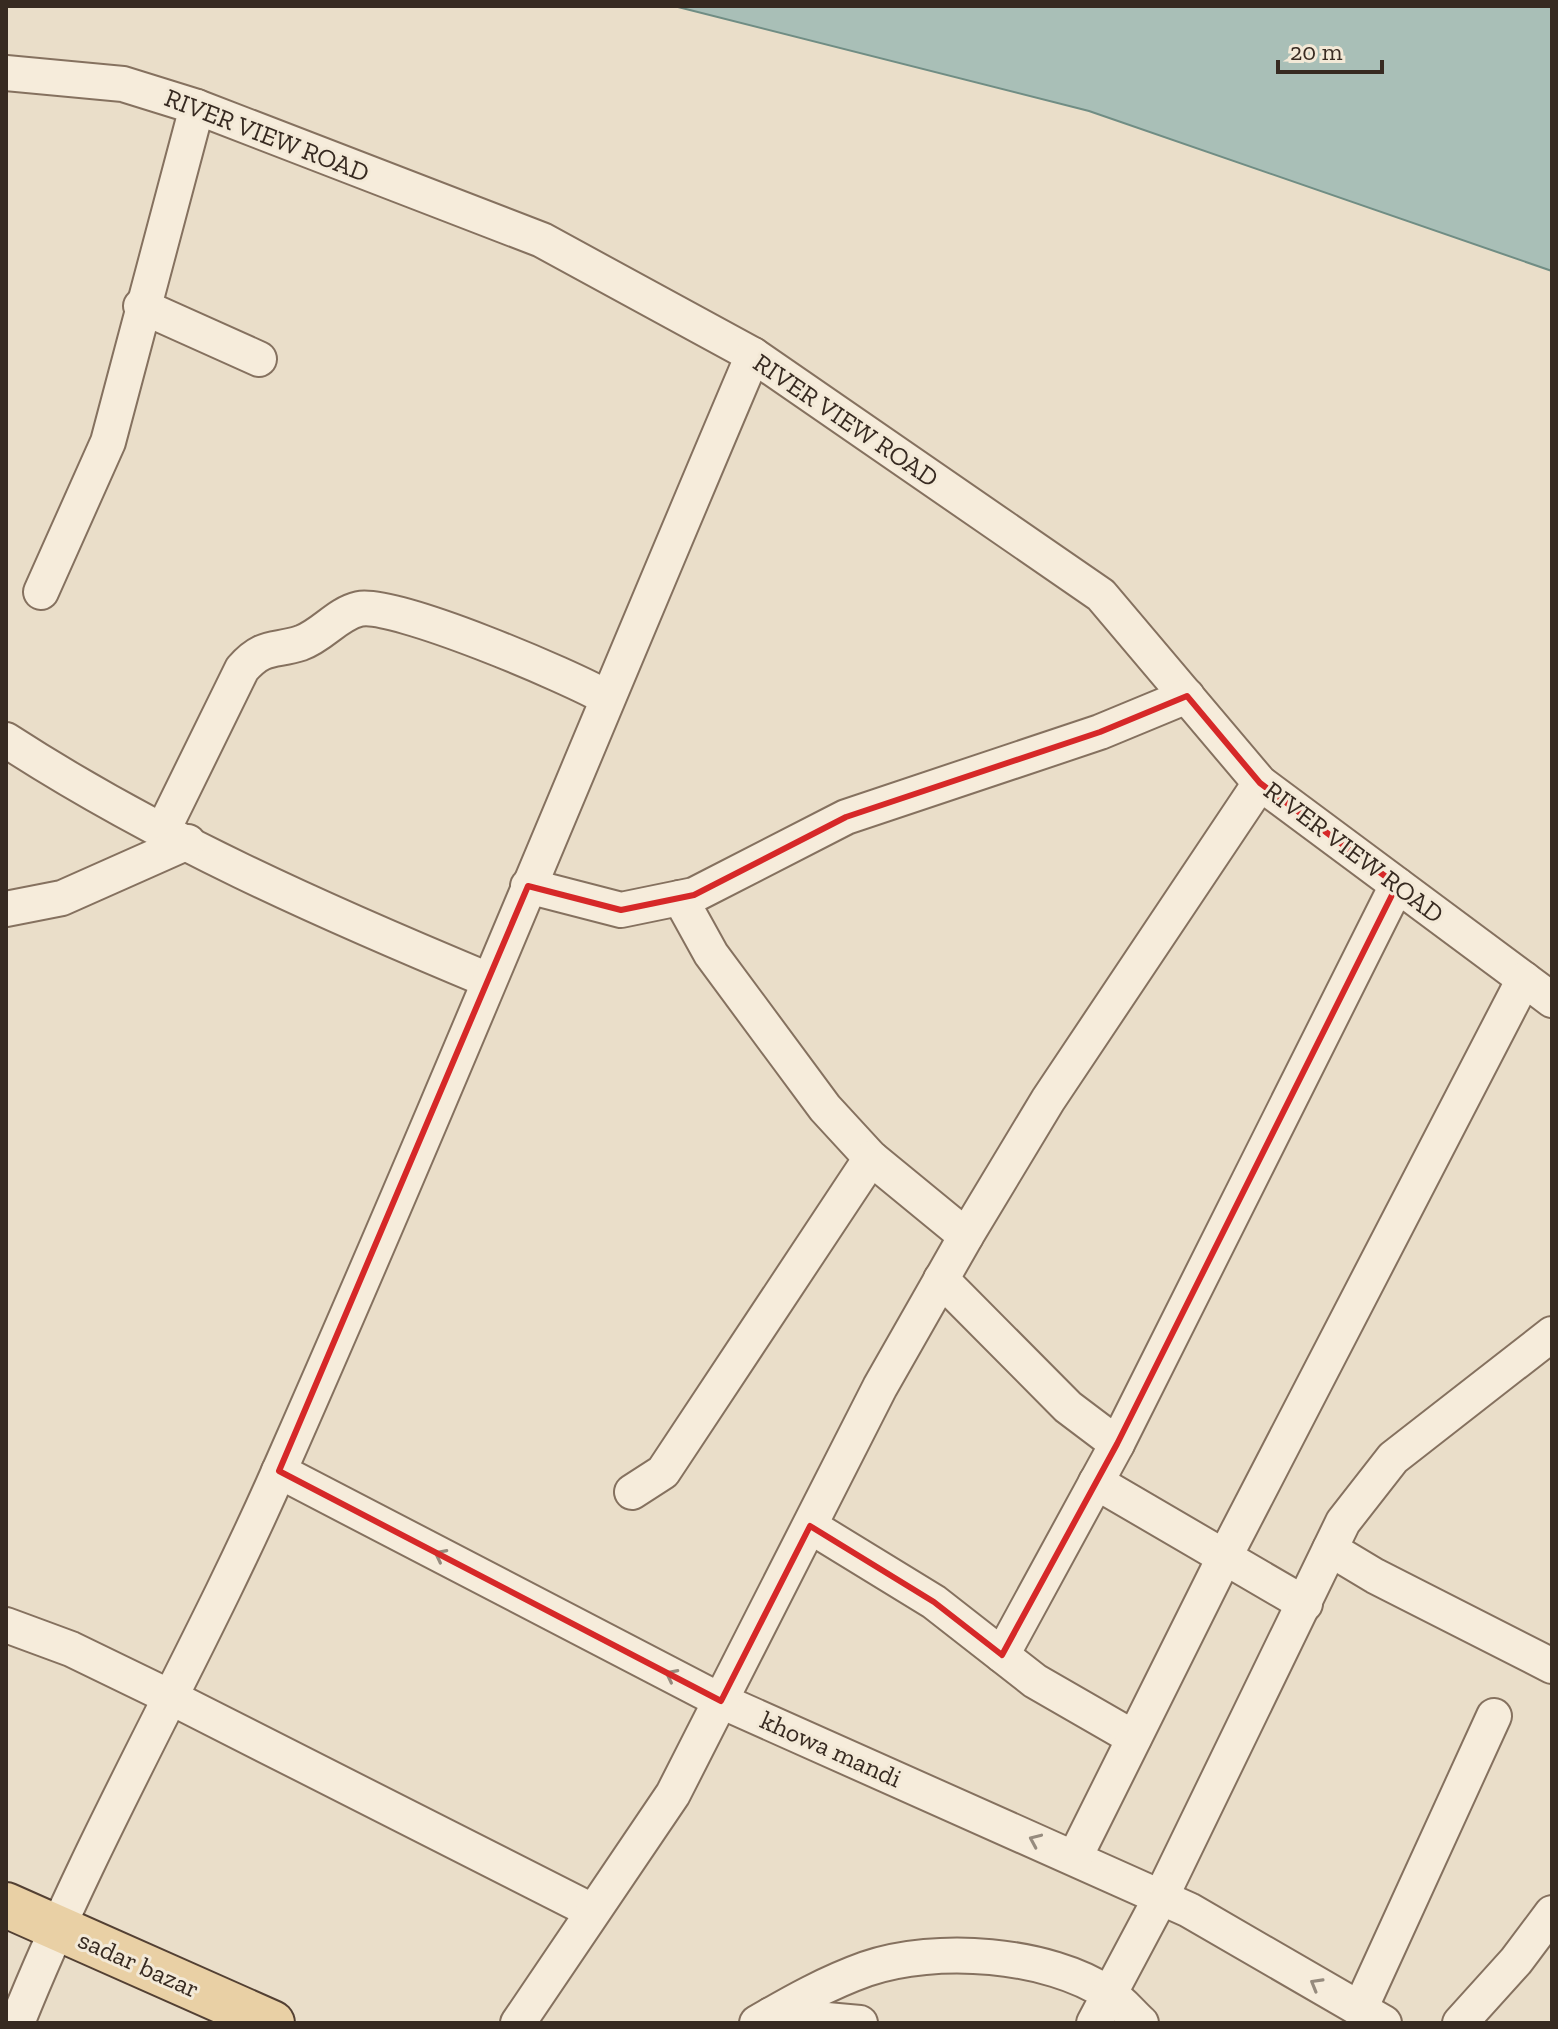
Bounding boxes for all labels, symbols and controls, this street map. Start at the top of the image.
scale bar [1278,24,1382,74]
text: 20 m [1290,37,1343,66]
street label: RIVER VIEW ROAD [160,81,374,189]
street label: RIVER VIEW ROAD [747,346,945,494]
street label: RIVER VIEW ROAD [1258,774,1450,930]
one-way arrow [434,1549,449,1564]
one-way arrow [665,1669,680,1684]
street label: khowa mandi [756,1704,906,1794]
one-way arrow [1029,1834,1044,1850]
street label: sadar bazar [73,1923,205,2005]
one-way arrow [1310,1978,1325,1994]

